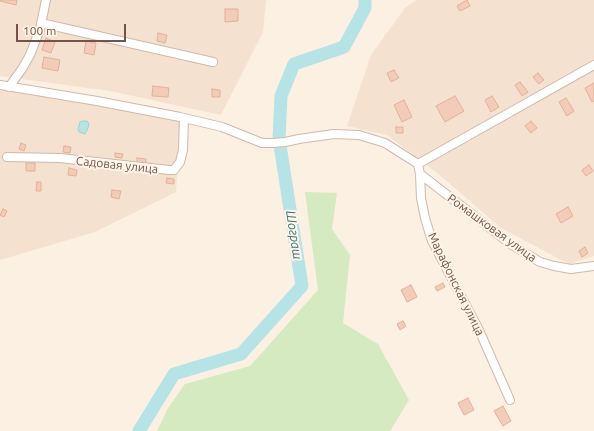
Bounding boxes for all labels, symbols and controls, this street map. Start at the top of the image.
scale bar [18,16,128,42]
text: 100 m [23,24,56,37]
street label: Садовая улица [75,154,159,176]
street label: Ромашковая улица [445,191,539,265]
water label: Шограш [282,209,306,261]
street label: Марафонская улица [425,230,487,338]

